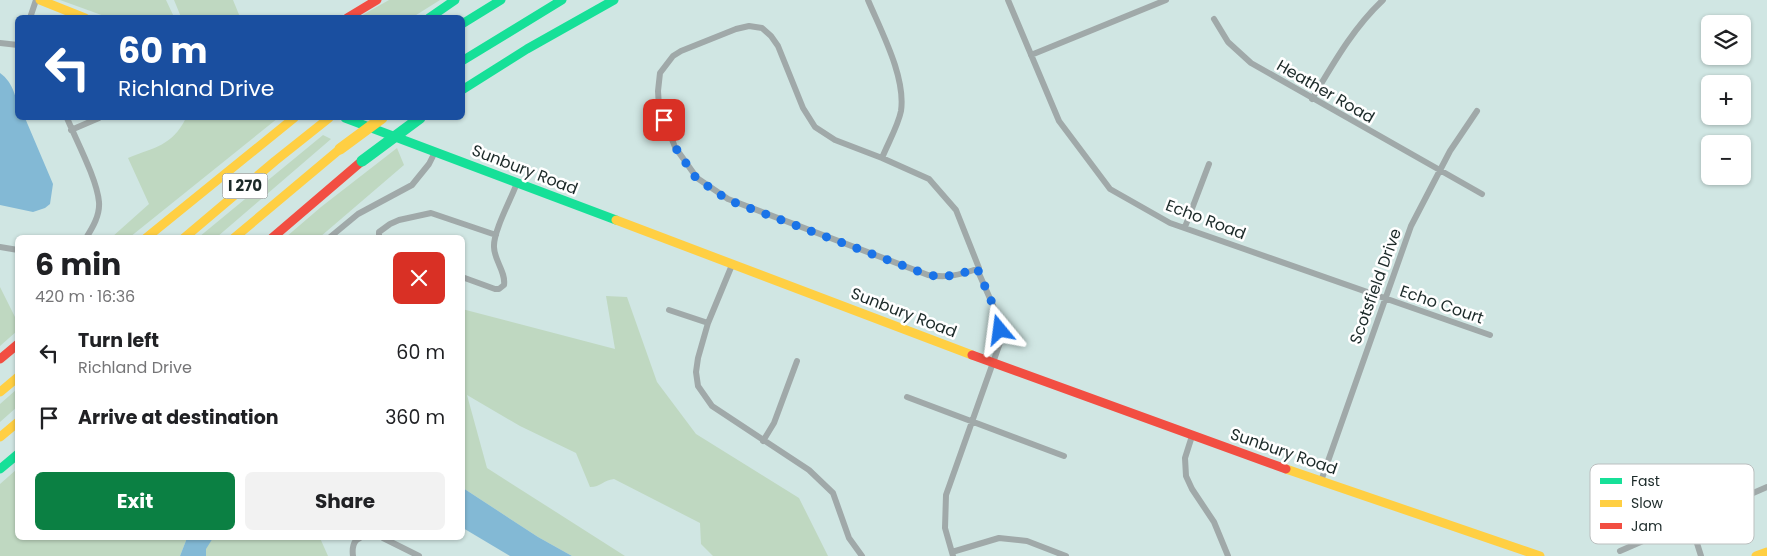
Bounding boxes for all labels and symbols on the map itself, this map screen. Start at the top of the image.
street label: Heather Road [1273,54,1379,129]
pin [643,99,685,141]
street label: Sunbury Road [469,139,581,200]
road number: I 270 [222,174,268,198]
street label: Echo Road [1162,194,1249,245]
street label: Scotsfield Drive [1344,225,1407,347]
street label: Echo Court [1397,279,1487,330]
street label: Sunbury Road [848,282,960,343]
position arrow [973,303,1025,355]
street label: Sunbury Road [1227,422,1340,481]
legend [1590,464,1754,544]
text: Fast [1631,471,1660,491]
text: Slow [1631,493,1664,513]
text: Jam [1631,516,1662,536]

